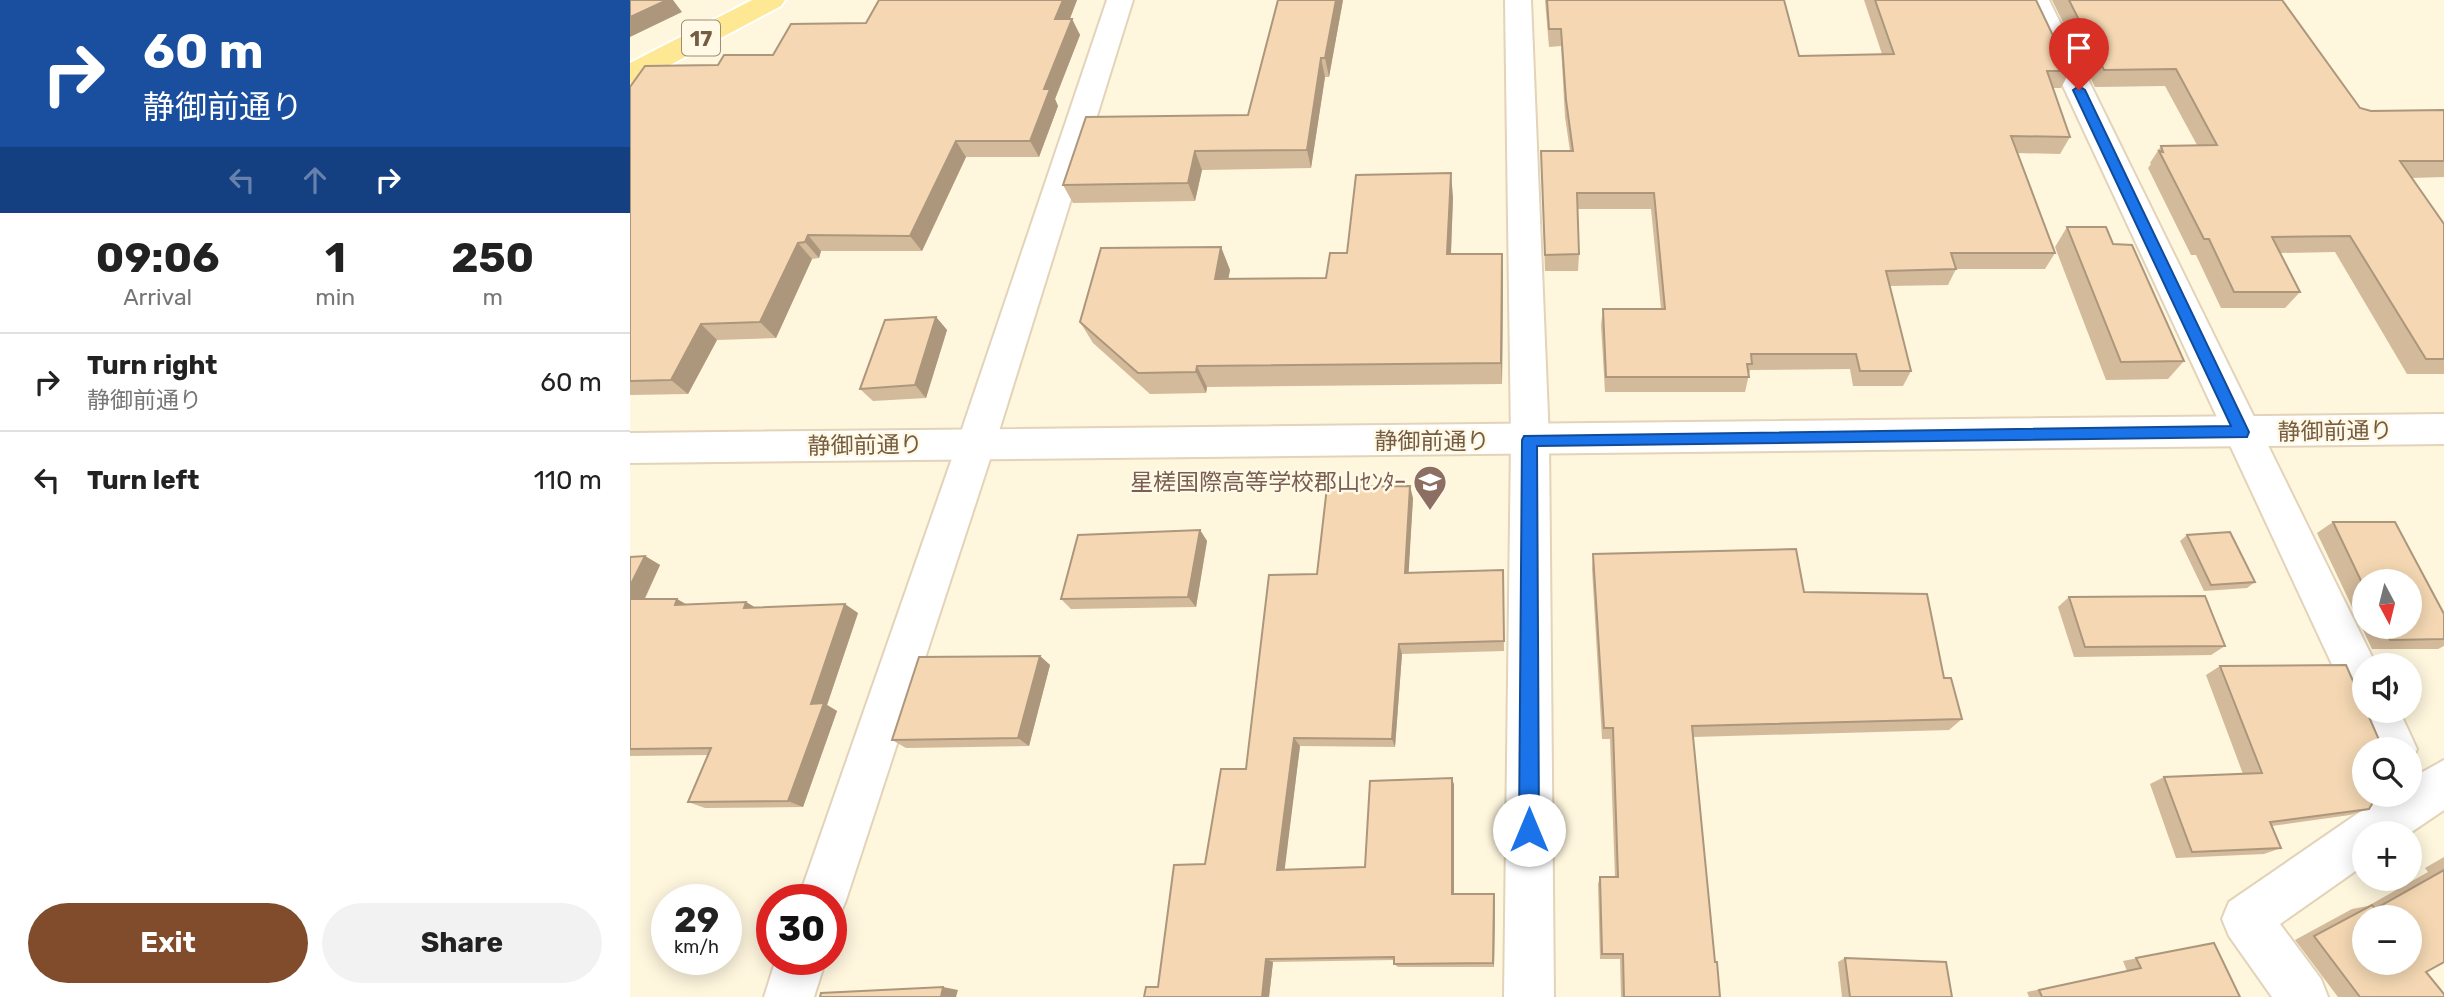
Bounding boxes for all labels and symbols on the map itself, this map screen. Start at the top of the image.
pin [2049,18,2109,90]
road number: 17 [682,20,720,56]
street label: 静御前通り [2277,416,2393,446]
street label: 静御前通り [1375,427,1490,455]
street label: 静御前通り [807,430,923,460]
school or university icon: 星槎国際高等学校郡山ｾﾝﾀｰ [1411,463,1449,512]
place label: 星槎国際高等学校郡山ｾﾝﾀｰ [1130,468,1406,496]
north arrow [2352,569,2422,639]
position arrow [1492,793,1566,867]
speed limit sign: 30 [756,884,847,975]

